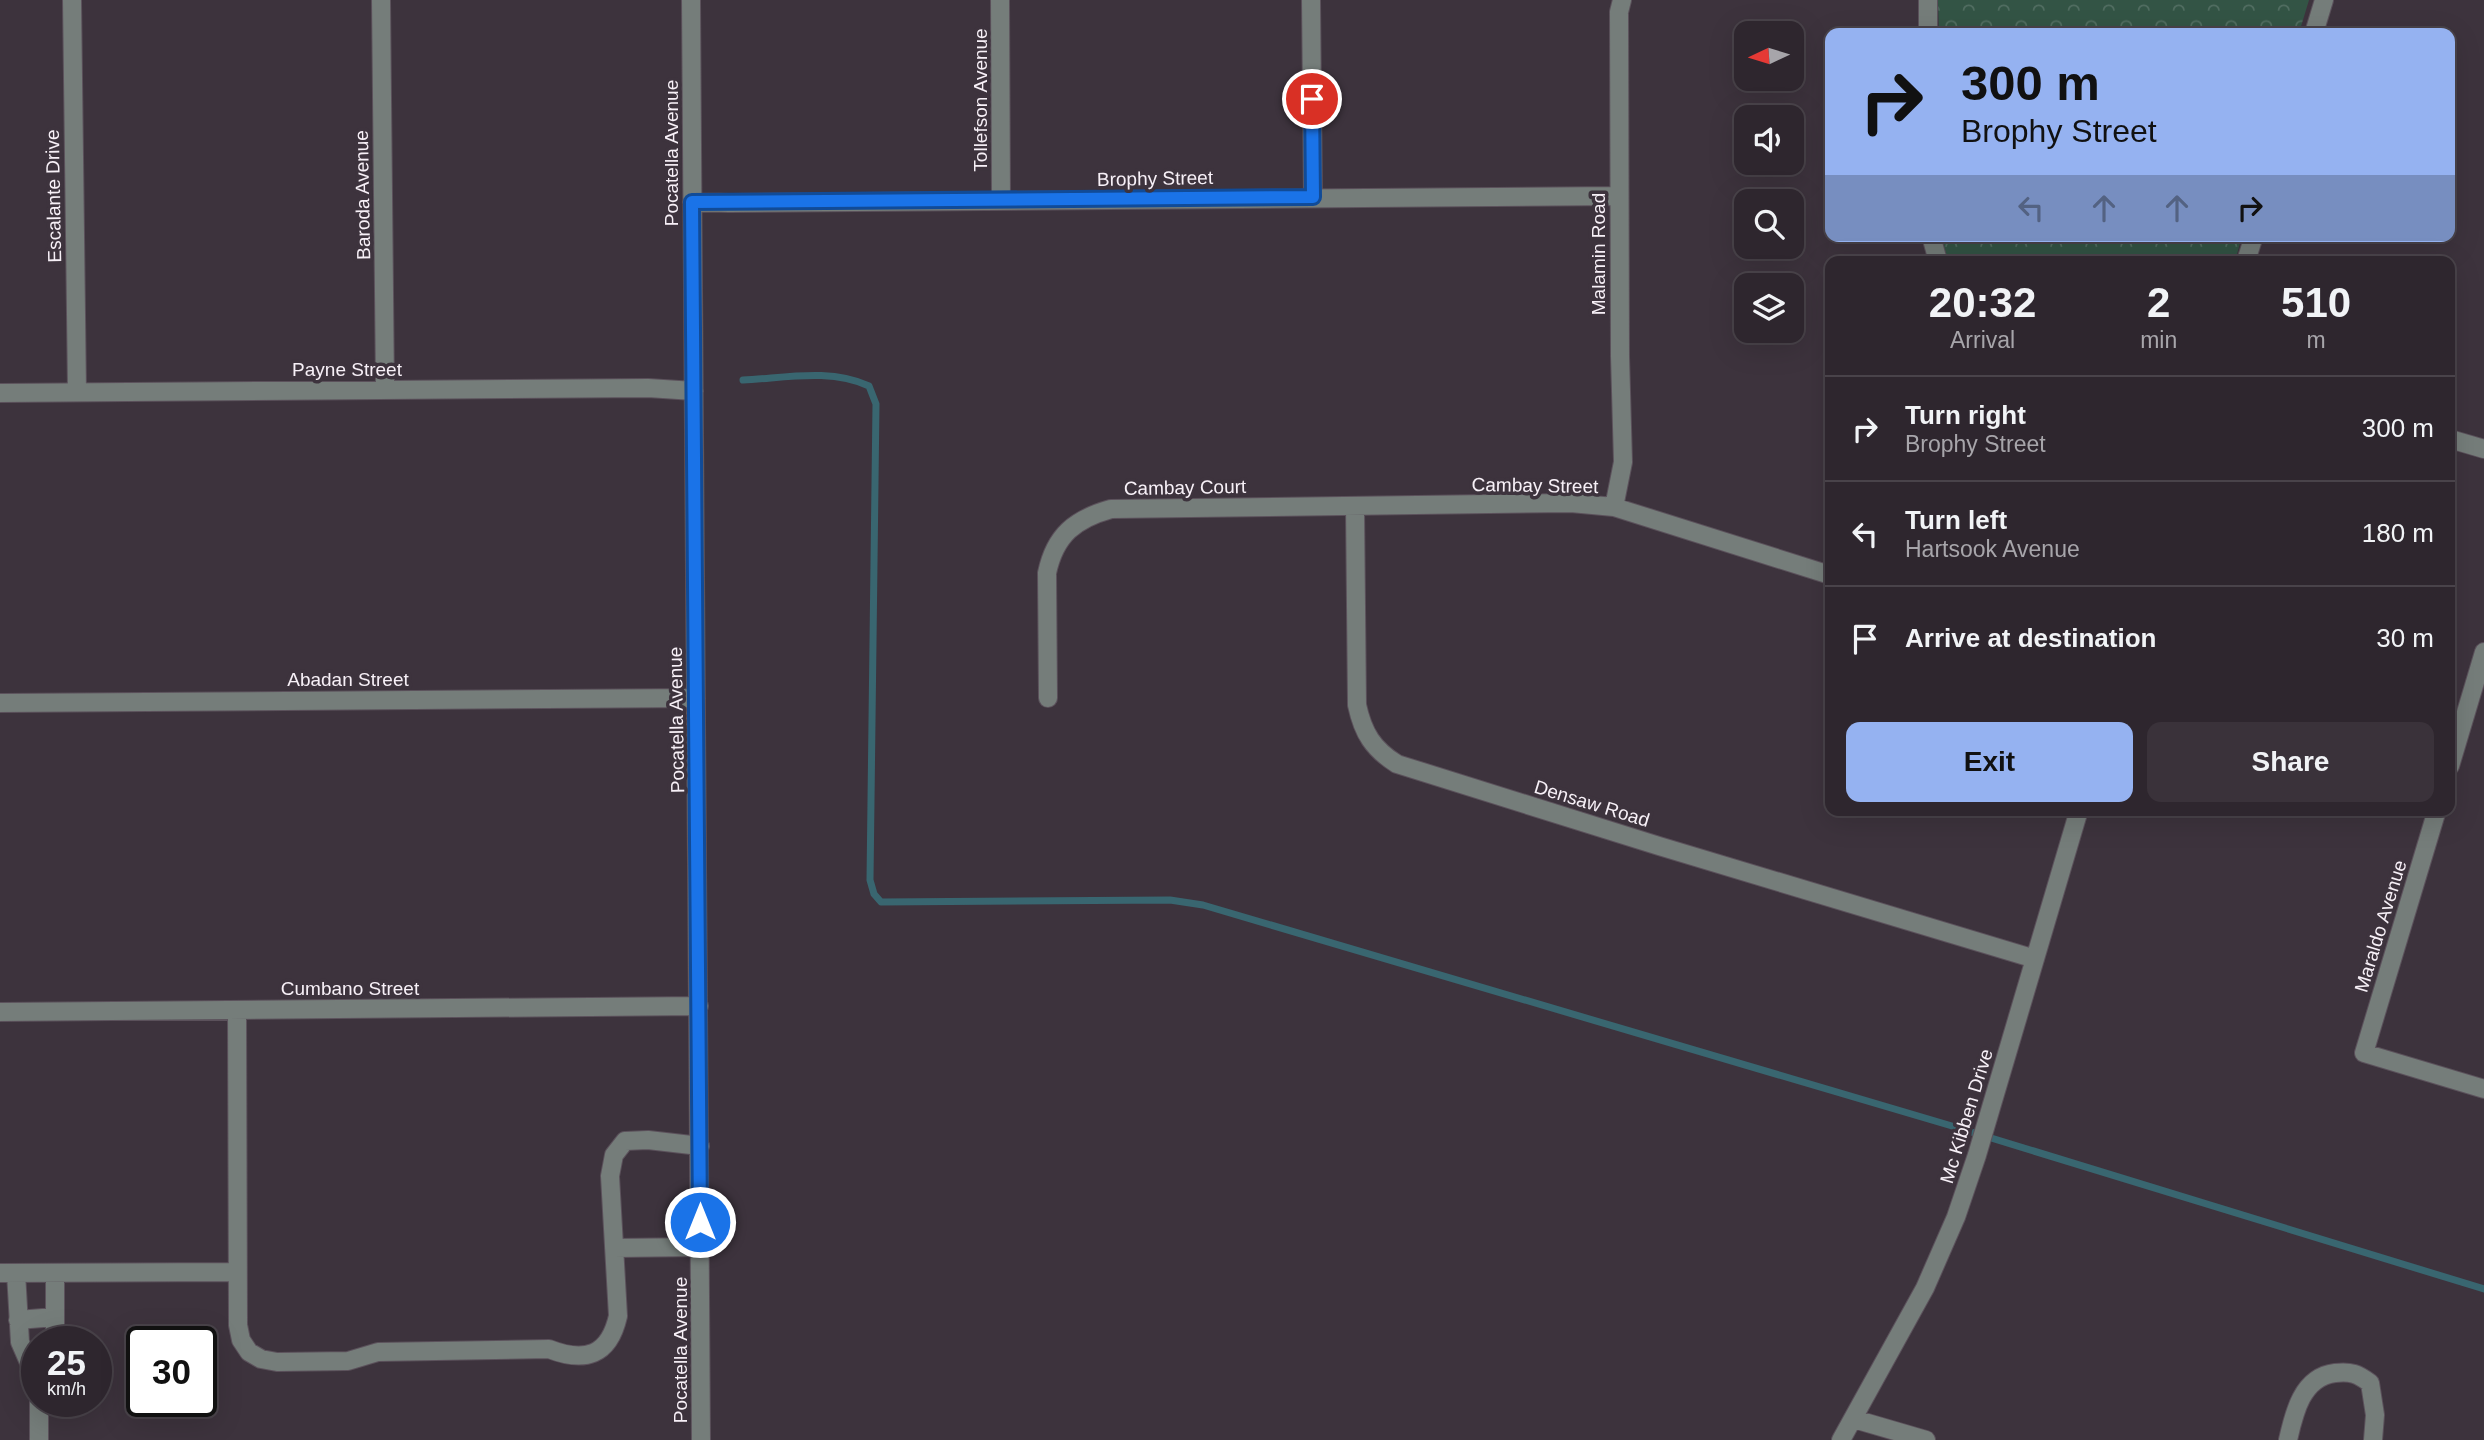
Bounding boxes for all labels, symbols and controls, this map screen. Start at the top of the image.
north arrow [1734,21,1804,91]
map controls [1734,21,1804,343]
street label: Tollefson Avenue [970,28,991,172]
icon: right [1846,56,1937,147]
text: 300 m [1961,56,2100,110]
pin [1282,69,1342,129]
street label: Pocatella Avenue [661,80,682,226]
icon: arrive [1293,80,1331,118]
button: sound [1734,105,1804,175]
text: Brophy Street [1961,113,2157,149]
street label: Escalante Drive [42,129,65,263]
street label: Baroda Avenue [351,130,374,260]
street label: Brophy Street [1097,167,1214,190]
button: search [1734,189,1804,259]
icon: left [2012,189,2050,227]
icon: ahead [2085,189,2123,227]
icon: ahead [2158,189,2196,227]
icon: right [2231,189,2269,227]
street label: Malamin Road [1588,193,1609,315]
button: layers [1734,273,1804,343]
text: 20:32 [1929,279,2036,326]
text: 2 [2147,279,2170,326]
text: 510 [2281,279,2351,326]
text: Arrival [1950,327,2015,353]
text: min [2140,327,2177,353]
text: m [2307,327,2326,353]
street label: Payne Street [292,359,403,380]
text: Turn right [1905,400,2026,430]
icon: right [1846,410,1884,448]
text: 300 m [2362,413,2434,443]
text: Brophy Street [1905,431,2046,457]
street label: Cambay Street [1471,474,1599,497]
street label: Cambay Court [1124,476,1247,499]
text: Turn left [1905,505,2007,535]
icon: left [1846,515,1884,553]
text: 180 m [2362,518,2434,548]
text: Hartsook Avenue [1905,536,2080,562]
icon: arrive [1846,620,1884,658]
text: Arrive at destination [1905,623,2156,653]
text: 30 m [2376,623,2434,653]
street label: Pocatella Avenue [665,647,688,793]
street label: Abadan Street [287,669,409,690]
button: Exit [1846,722,2133,802]
button: Share [2147,722,2434,802]
street label: Densaw Road [1532,776,1652,831]
street label: Maraldo Avenue [2350,858,2411,995]
street label: Cumbano Street [281,978,420,999]
street label: Mc Kibben Drive [1936,1046,1997,1186]
position arrow [663,1185,737,1259]
street label: Pocatella Avenue [670,1277,691,1423]
speed limit sign: 30 [126,1326,217,1417]
text: 25 [47,1343,86,1382]
text: km/h [47,1379,86,1399]

